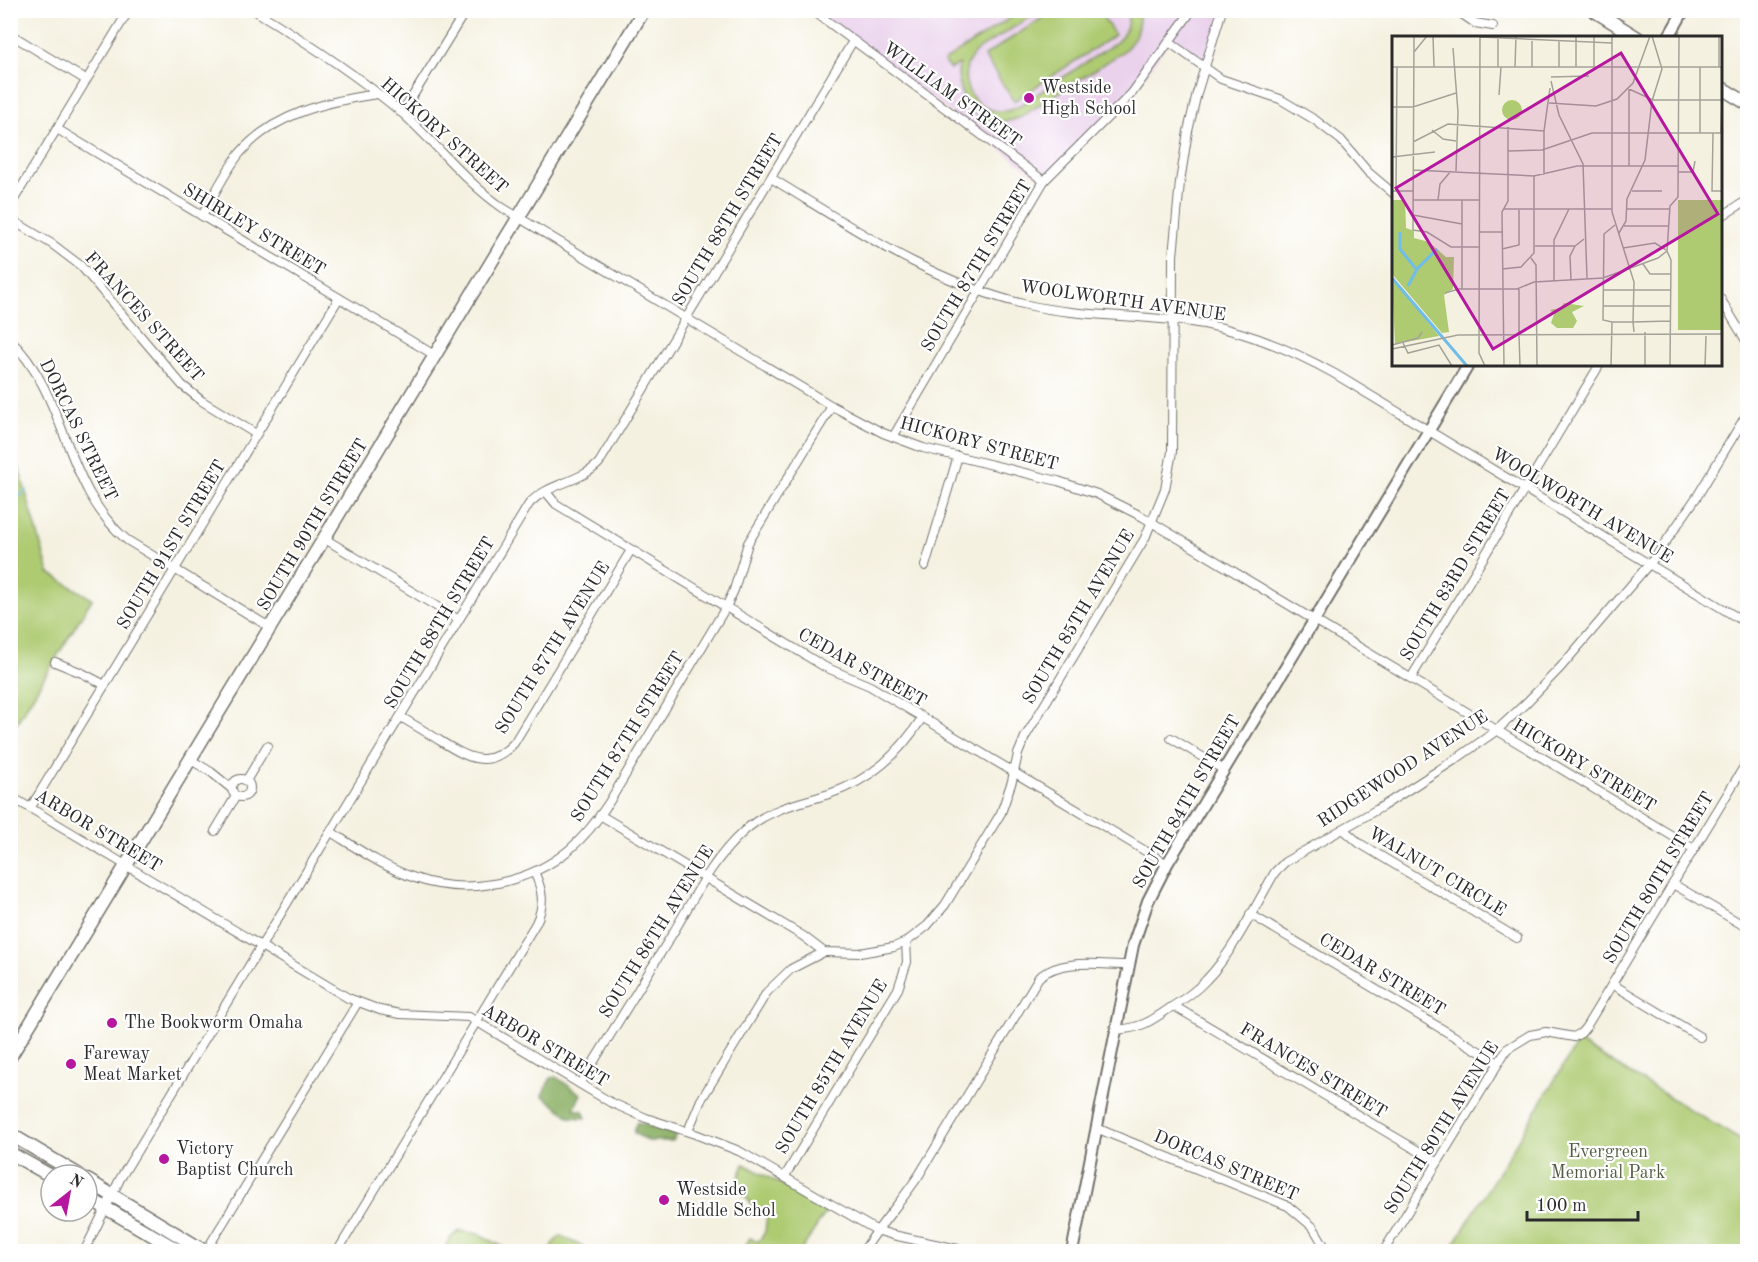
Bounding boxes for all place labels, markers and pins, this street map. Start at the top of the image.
place label: Westside High School [1041,79,1136,118]
marker: Westside High School [1022,91,1036,105]
place label: The Bookworm Omaha [124,1014,303,1032]
marker: The Bookworm Omaha [105,1016,119,1030]
place label: Fareway Meat Market [83,1045,182,1084]
marker: Fareway Meat Market [64,1057,78,1071]
place label: Victory Baptist Church [176,1140,294,1179]
marker: Victory Baptist Church [157,1152,171,1166]
place label: Westside Middle Schol [676,1181,776,1220]
marker: Westside Middle Schol [657,1193,671,1207]

